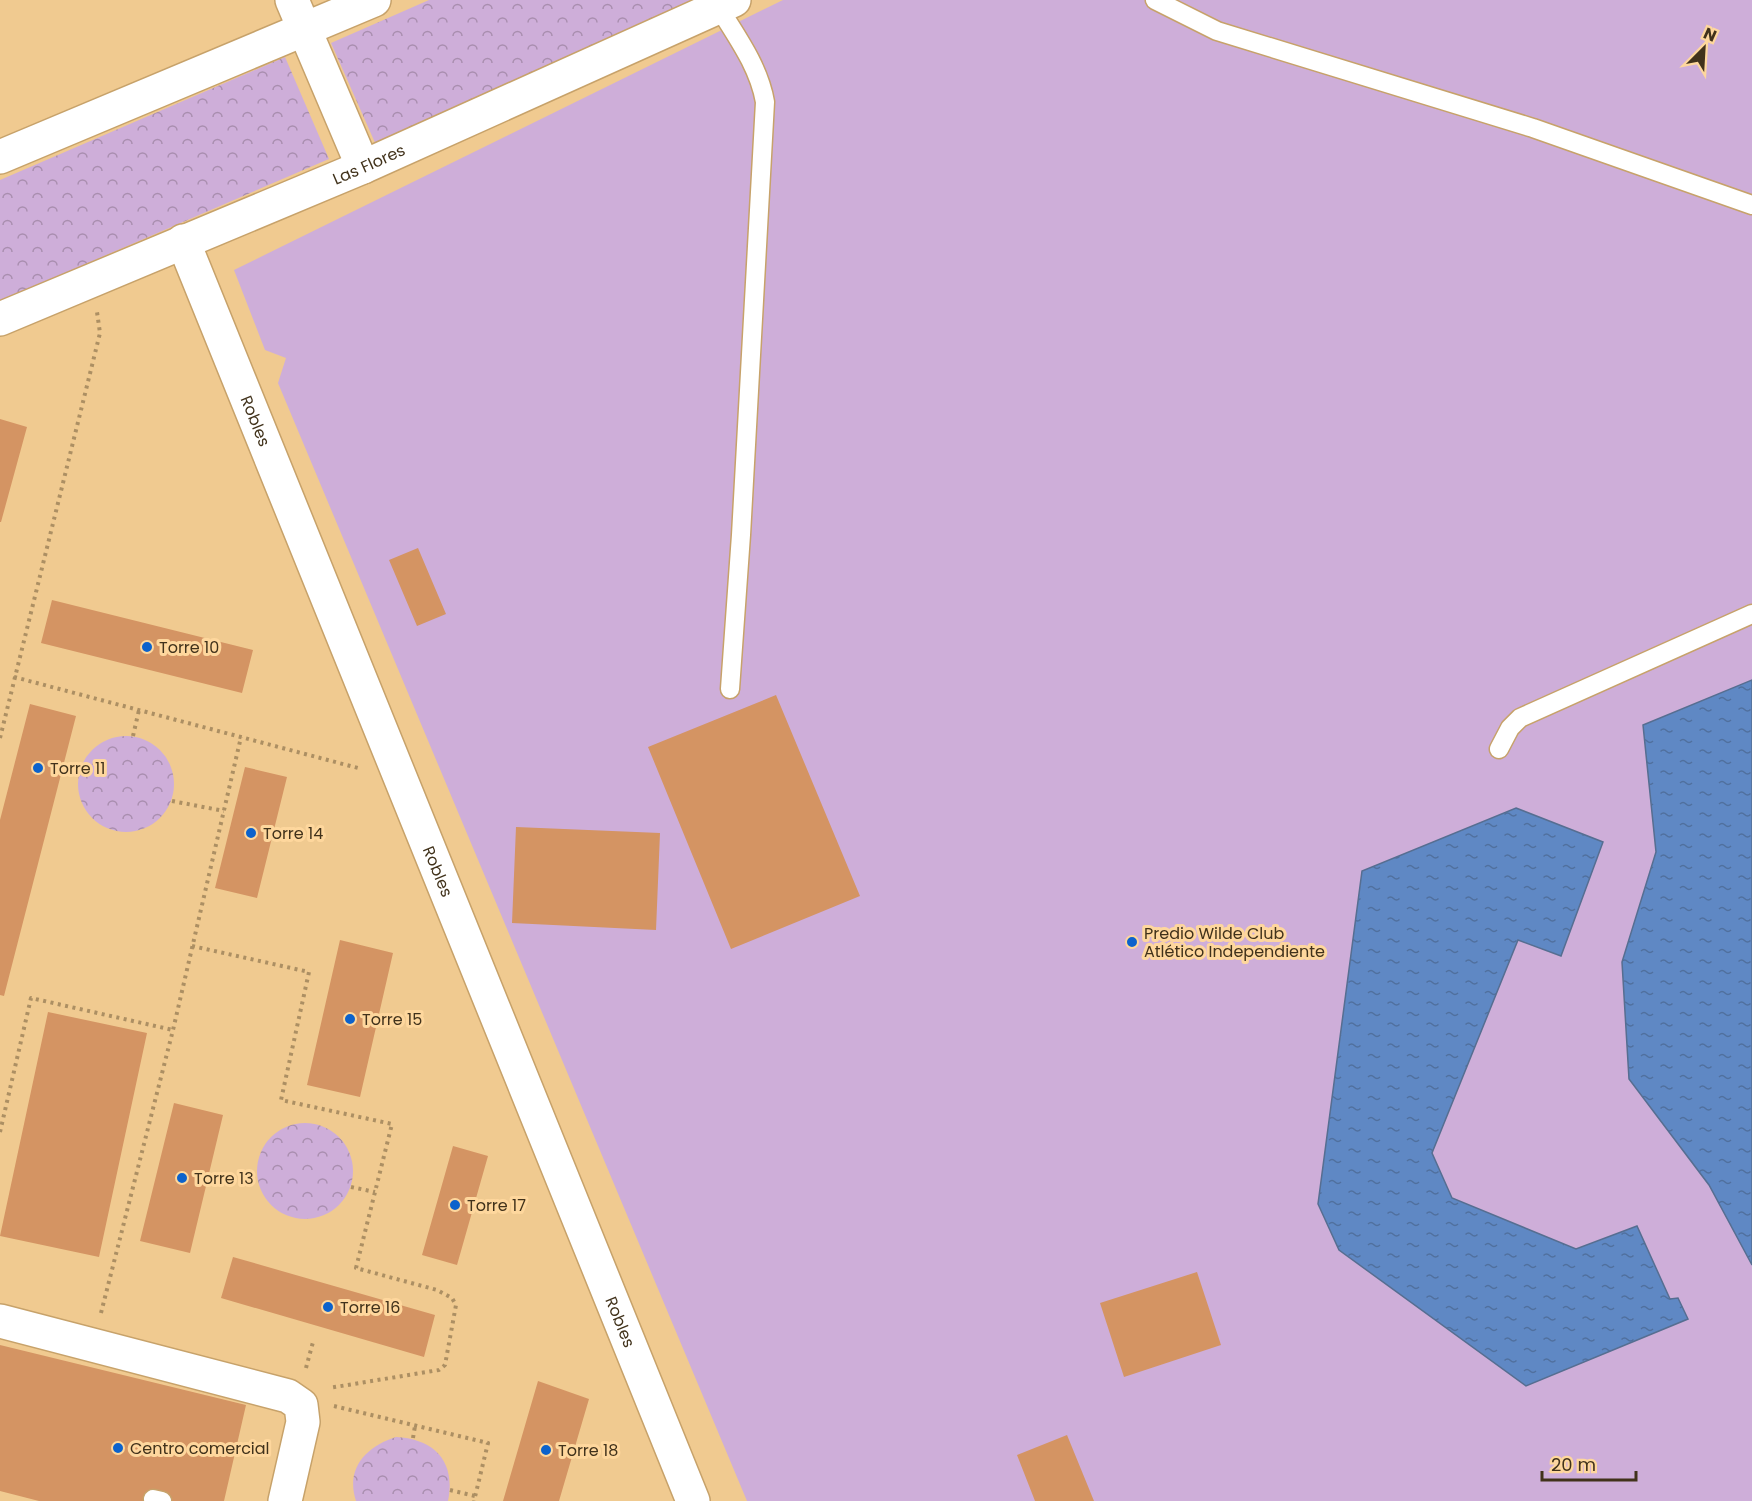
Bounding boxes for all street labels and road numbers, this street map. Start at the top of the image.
street label: Las Flores [329,138,409,190]
street label: Robles [235,392,276,450]
street label: Robles [418,842,459,900]
street label: Robles [600,1293,641,1351]

